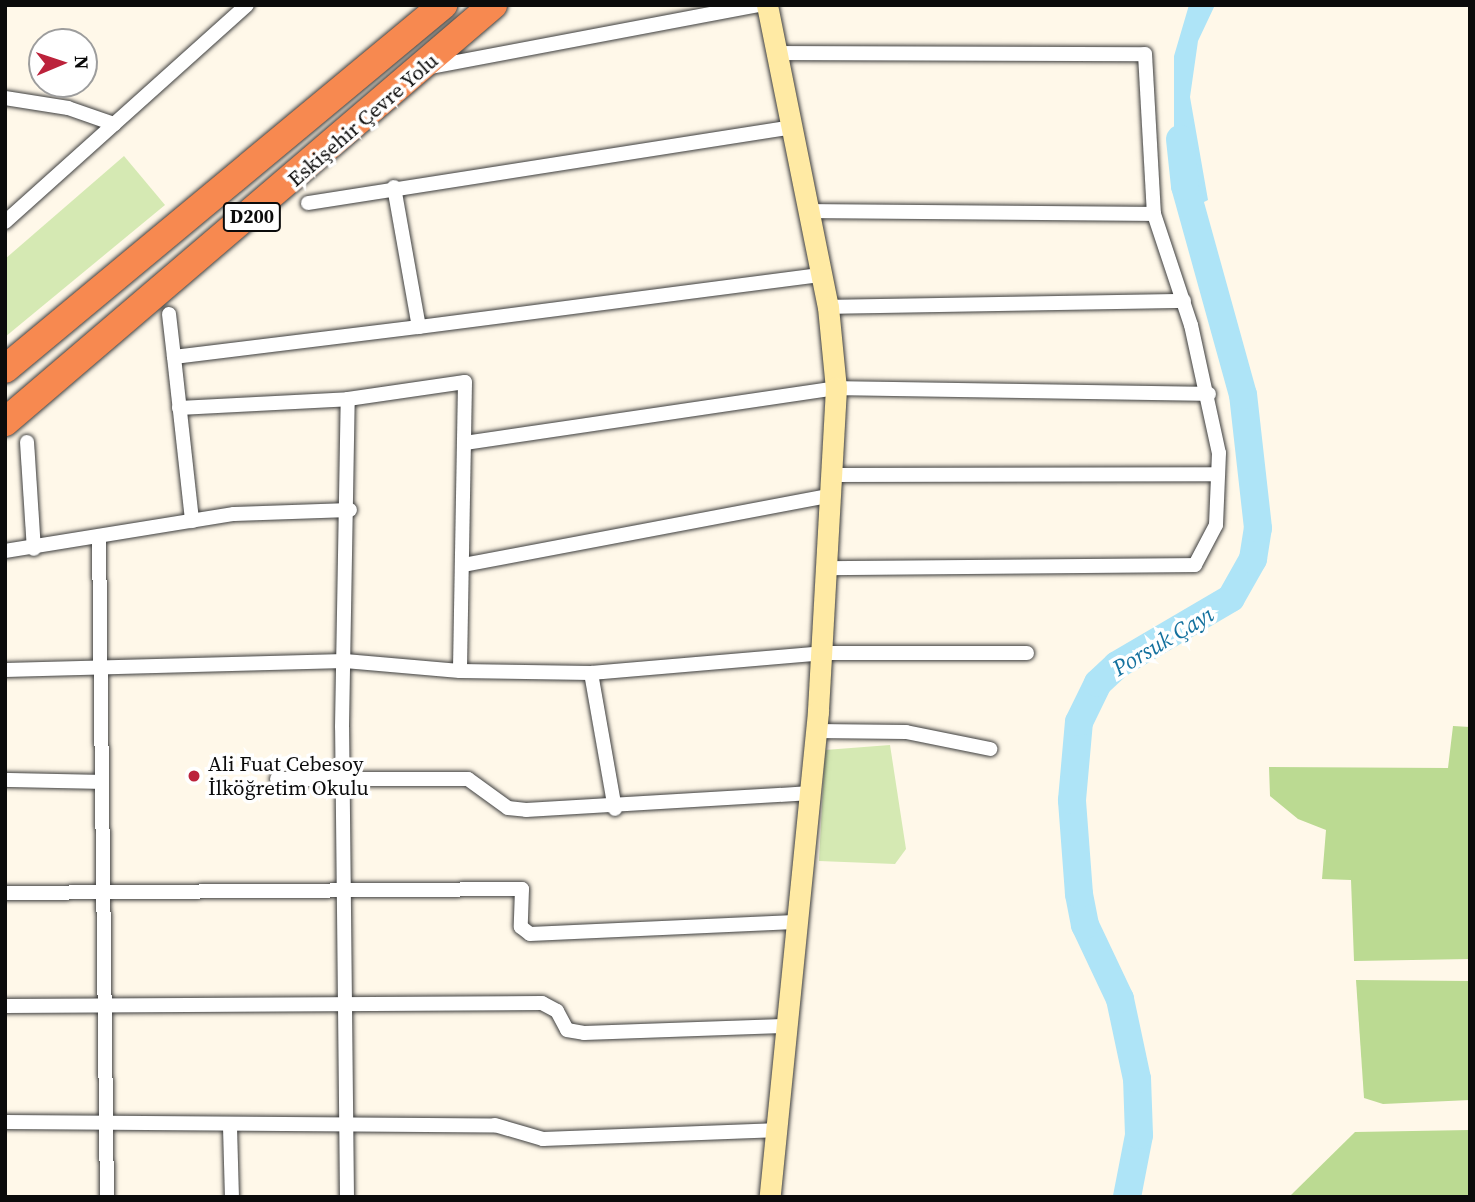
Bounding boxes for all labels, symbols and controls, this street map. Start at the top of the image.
north arrow [28,28,98,98]
street label: Eskişehir Çevre Yolu [283,48,443,192]
text: N [69,55,95,70]
road number: D200 [222,202,282,232]
water label: Porsuk Çayı [1107,600,1219,682]
place label: Ali Fuat Cebesoy İlköğretim Okulu [208,751,369,801]
marker: Ali Fuat Cebesoy İlköğretim Okulu [186,768,202,784]

